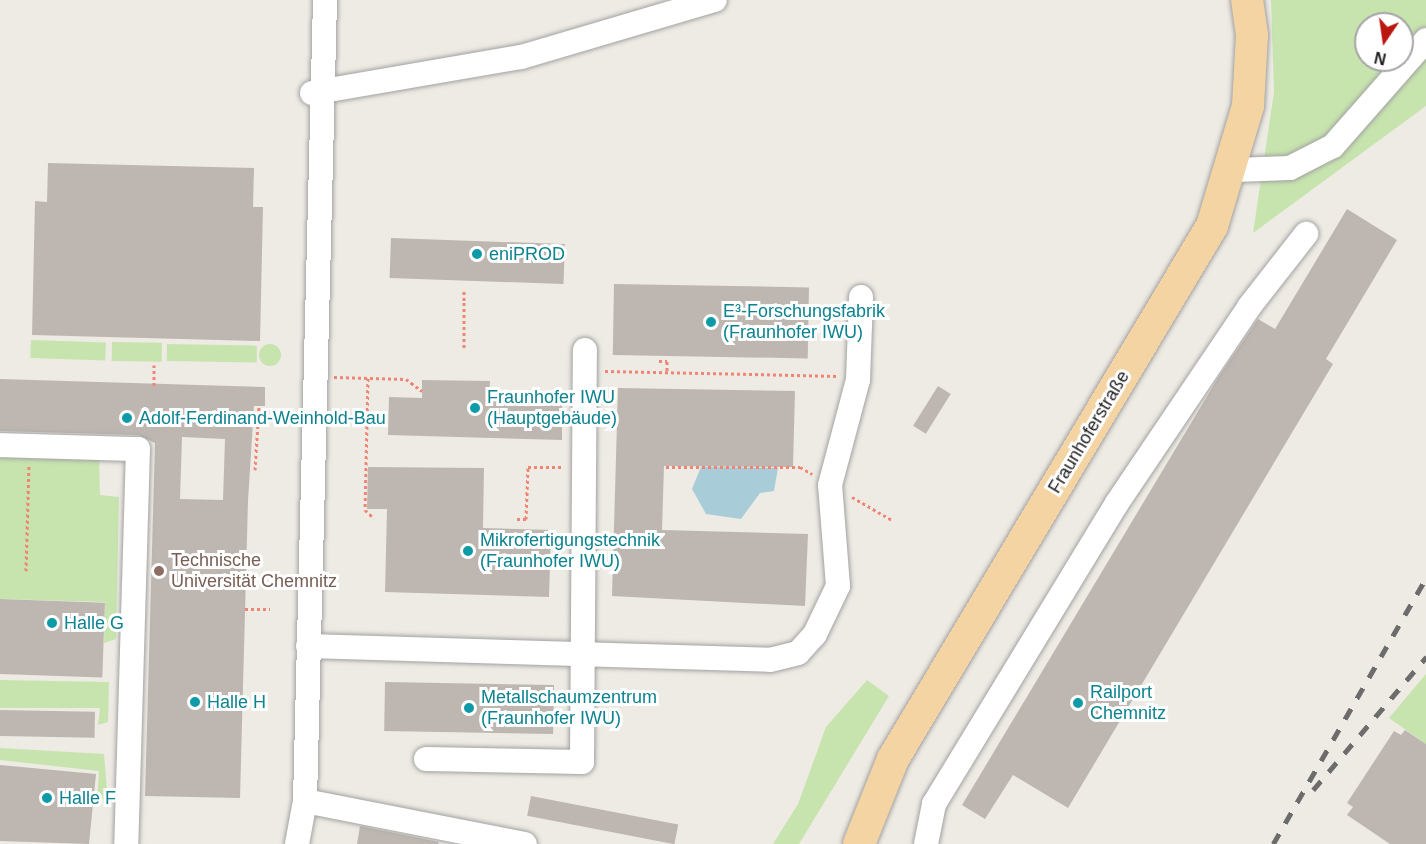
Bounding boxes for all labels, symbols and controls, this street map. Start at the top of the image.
north arrow [1354,12,1414,72]
text: N [1373,48,1388,68]
place label: eniPROD [489,243,565,265]
marker: eniPROD [470,247,484,261]
place label: E³-Forschungsfabrik (Fraunhofer IWU) [723,301,885,344]
marker: E³-Forschungsfabrik (Fraunhofer IWU) [704,315,718,329]
street label: Fraunhoferstraße [1044,367,1134,497]
place label: Fraunhofer IWU (Hauptgebäude) [487,387,617,430]
marker: Fraunhofer IWU (Hauptgebäude) [468,401,482,415]
place label: Adolf-Ferdinand-Weinhold-Bau [139,407,386,429]
marker: Adolf-Ferdinand-Weinhold-Bau [120,411,134,425]
place label: Mikrofertigungstechnik (Fraunhofer IWU) [480,530,660,572]
marker: Mikrofertigungstechnik (Fraunhofer IWU) [461,544,475,558]
place label: Technische Universität Chemnitz [171,550,337,592]
marker: Technische Universität Chemnitz [152,564,166,578]
place label: Halle G [64,612,124,634]
marker: Halle G [45,616,59,630]
place label: Railport Chemnitz [1090,682,1166,724]
place label: Metallschaumzentrum (Fraunhofer IWU) [481,687,657,730]
place label: Halle H [207,691,266,713]
marker: Halle H [188,695,202,709]
marker: Railport Chemnitz [1071,696,1085,710]
marker: Metallschaumzentrum (Fraunhofer IWU) [462,701,476,715]
place label: Halle F [59,787,116,809]
marker: Halle F [40,791,54,805]

